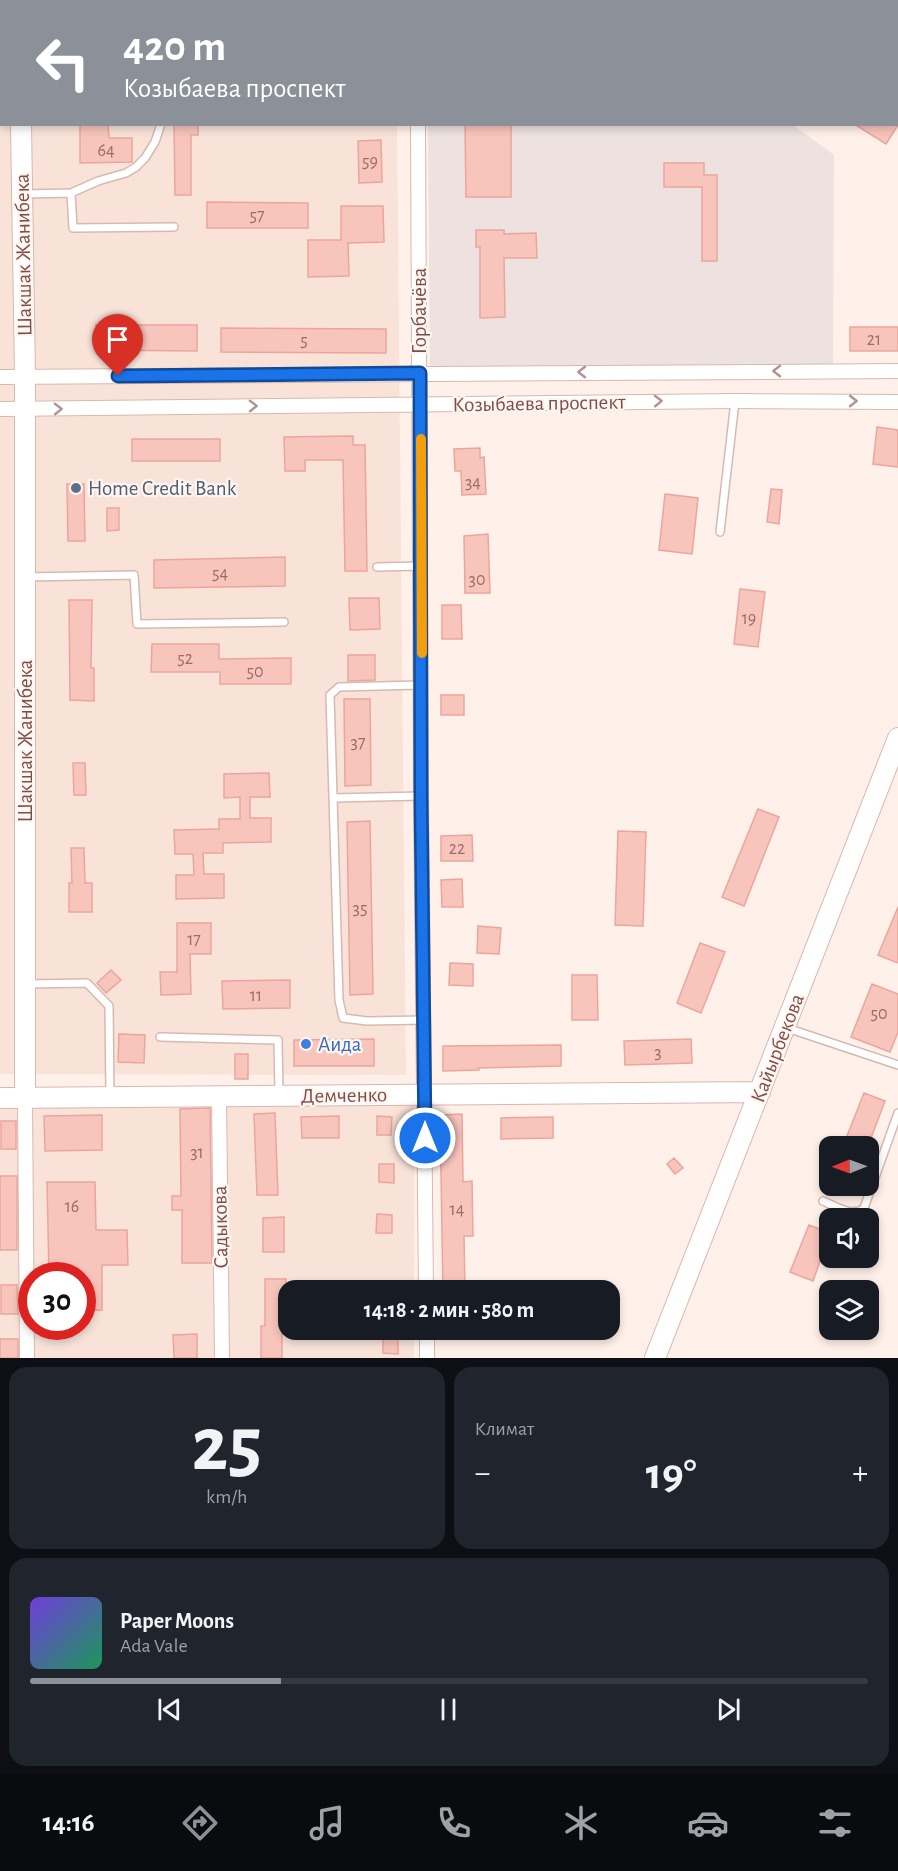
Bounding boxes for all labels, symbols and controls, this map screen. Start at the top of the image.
icon: left [24,24,102,102]
text: 420 m [123,26,226,68]
text: Козыбаева проспект [123,75,346,102]
house number: 64 [97,142,115,160]
house number: 59 [362,153,378,171]
street label: Шакшак Жанибека [12,173,35,337]
house number: 57 [249,207,265,225]
street label: Горбачёва [409,267,430,354]
pin [92,314,143,376]
icon: arrive [101,323,134,356]
house number: 21 [867,331,881,349]
house number: 5 [300,332,308,350]
one-way arrow [772,365,781,377]
one-way arrow [577,366,586,379]
street label: Козыбаева проспект [452,391,626,416]
one-way arrow [654,395,663,408]
one-way arrow [849,395,858,407]
one-way arrow [249,400,258,412]
one-way arrow [54,402,63,415]
house number: 34 [465,474,481,492]
place label: Home Credit Bank [88,478,237,499]
marker: Home Credit Bank [69,481,83,495]
house number: 54 [212,565,228,583]
house number: 30 [469,571,485,589]
house number: 19 [742,610,756,628]
house number: 52 [177,650,193,668]
street label: Шакшак Жанибека [15,659,36,822]
house number: 50 [246,663,264,681]
house number: 37 [351,734,365,752]
house number: 22 [449,840,465,858]
house number: 35 [353,900,367,918]
house number: 17 [187,931,201,949]
house number: 11 [250,987,262,1005]
street label: Кайырбекова [747,991,808,1105]
house number: 50 [870,1005,888,1023]
place label: Аида [318,1034,362,1055]
marker: Аида [299,1037,313,1051]
house number: 3 [654,1044,662,1062]
street label: Демченко [301,1084,387,1107]
position arrow [393,1106,457,1170]
north arrow [819,1136,879,1196]
map controls [819,1136,879,1340]
house number: 31 [190,1144,204,1162]
street label: Садыкова [209,1185,232,1269]
house number: 16 [65,1198,79,1216]
house number: 14 [450,1201,465,1219]
button: sound [819,1208,879,1268]
speed limit sign: 30 [18,1262,96,1340]
button: layers [819,1280,879,1340]
text: 14:18 · 2 мин · 580 m [364,1299,534,1321]
text: 25 [192,1407,262,1485]
text: Климат [475,1419,534,1439]
text: 19° [646,1452,697,1497]
text: − [475,1457,490,1490]
text: + [852,1457,868,1490]
text: km/h [206,1487,247,1507]
text: Paper Moons [120,1610,234,1632]
text: Ada Vale [120,1636,188,1656]
icon: previous [153,1693,186,1726]
icon: pause [432,1693,465,1726]
icon: next [712,1693,745,1726]
icon: directions [179,1802,221,1844]
icon: music [306,1802,348,1844]
icon: phone [433,1802,475,1844]
icon: climate [560,1802,602,1844]
icon: car [687,1802,729,1844]
icon: filters [814,1802,856,1844]
text: 14:16 [42,1809,95,1836]

